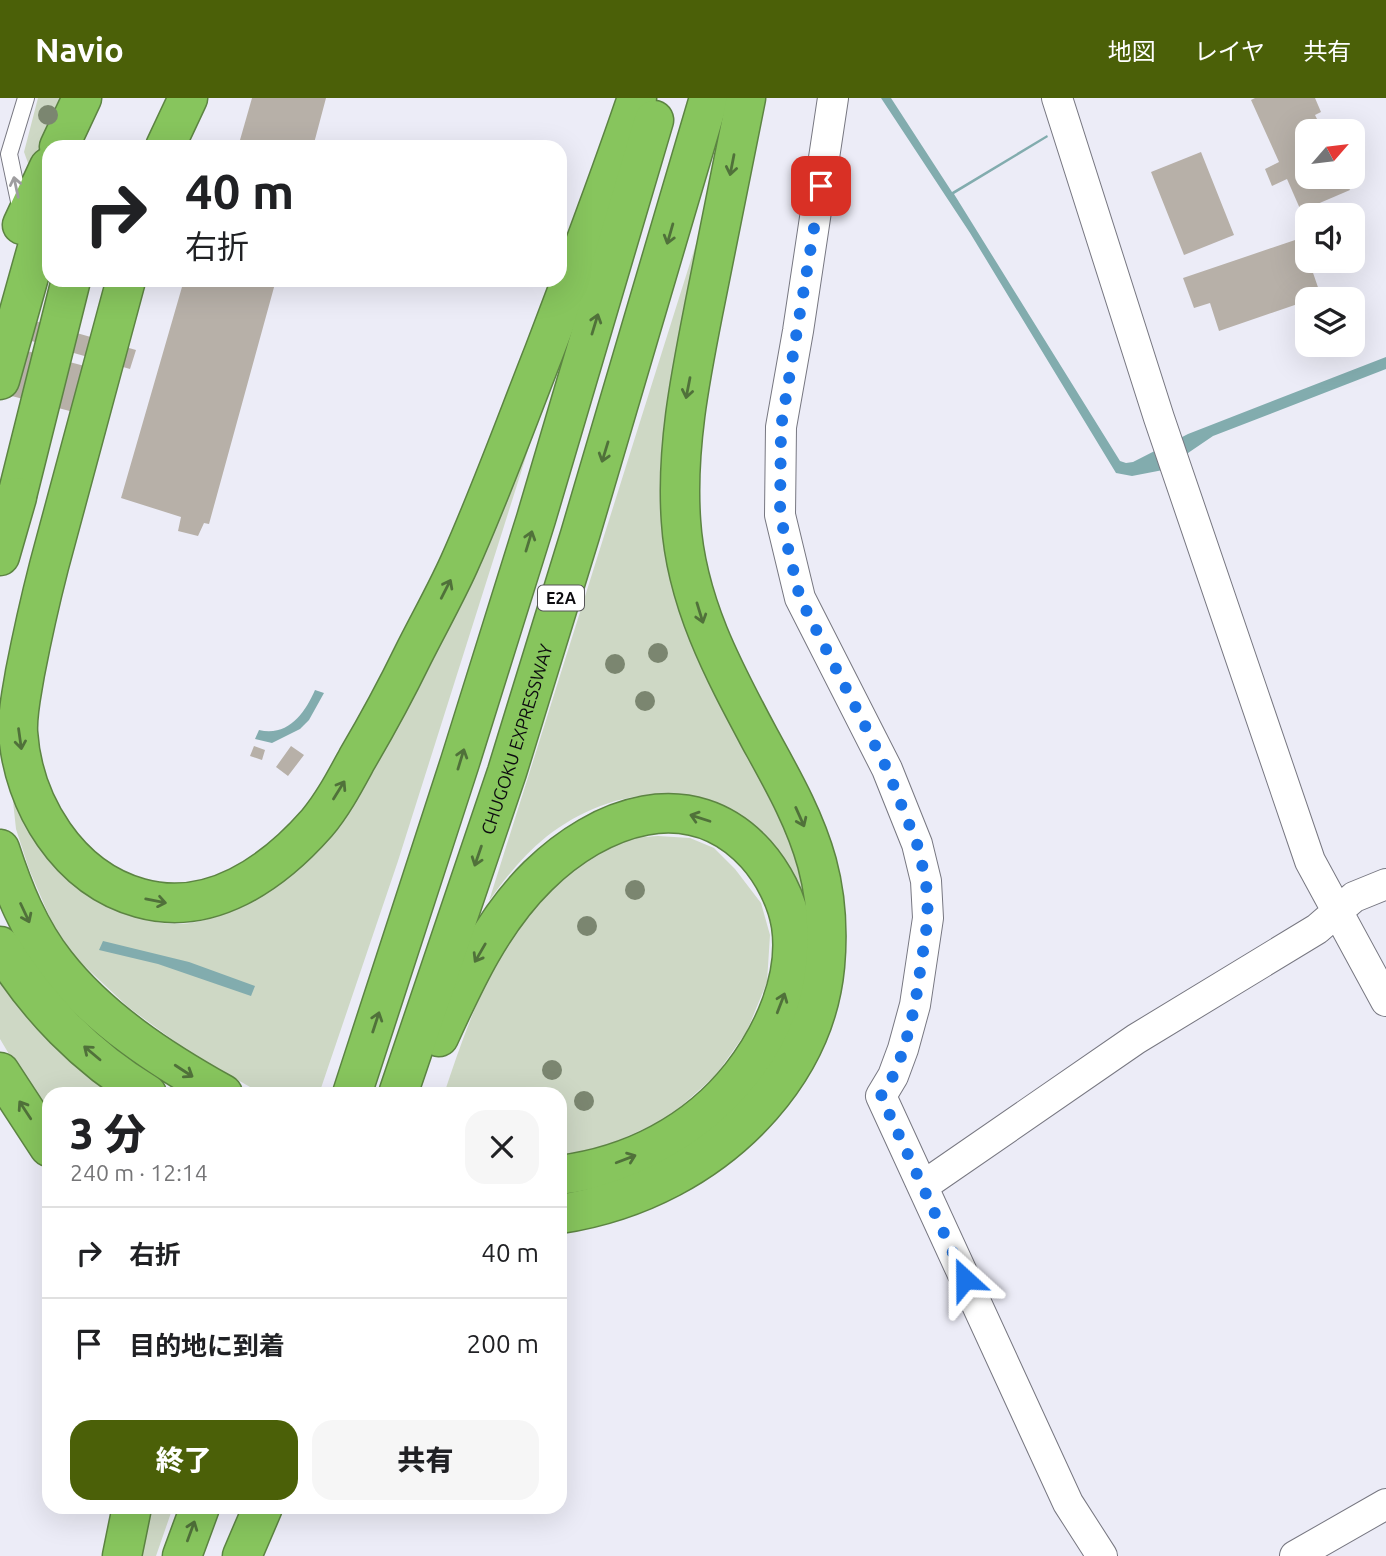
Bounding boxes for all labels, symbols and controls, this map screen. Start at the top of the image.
text: Navio [35,31,124,68]
text: 地図 [1108,38,1156,65]
text: レイヤ [1194,38,1265,65]
text: 共有 [1303,38,1351,65]
north arrow [1295,119,1365,189]
map controls [1295,119,1365,357]
one-way arrow [725,153,739,176]
pin [791,156,851,216]
text: 40 m [185,163,294,218]
icon: arrive [802,167,840,205]
icon: right [70,168,161,259]
one-way arrow [9,177,22,199]
button: sound [1295,203,1365,273]
one-way arrow [663,223,676,245]
text: 右折 [185,228,249,264]
button: layers [1295,287,1365,357]
one-way arrow [589,313,602,335]
one-way arrow [681,376,695,399]
one-way arrow [598,441,610,463]
one-way arrow [523,531,536,553]
one-way arrow [439,579,453,600]
road number: E2A [538,586,584,610]
one-way arrow [695,602,708,624]
street label: CHUGOKU EXPRESSWAY [477,641,556,837]
one-way arrow [14,728,27,750]
one-way arrow [456,748,468,770]
one-way arrow [332,781,346,800]
one-way arrow [794,806,807,827]
one-way arrow [689,810,711,823]
one-way arrow [471,845,483,867]
one-way arrow [144,895,167,908]
one-way arrow [19,902,32,923]
one-way arrow [473,942,487,962]
one-way arrow [776,993,788,1015]
one-way arrow [371,1011,383,1033]
one-way arrow [83,1045,101,1061]
one-way arrow [173,1064,193,1078]
one-way arrow [17,1101,32,1120]
text: 3 分 [70,1110,146,1157]
button: close [465,1110,539,1184]
one-way arrow [615,1151,636,1164]
text: 240 m · 12:14 [70,1160,208,1185]
icon: right [70,1234,108,1272]
text: 40 m [481,1238,539,1267]
text: 右折 [129,1240,181,1269]
position arrow [928,1242,1002,1316]
icon: arrive [70,1325,108,1363]
text: 200 m [467,1329,539,1358]
text: 目的地に到着 [129,1331,285,1360]
button: 終了 [70,1420,298,1500]
button: 共有 [312,1420,539,1500]
one-way arrow [186,1521,198,1543]

